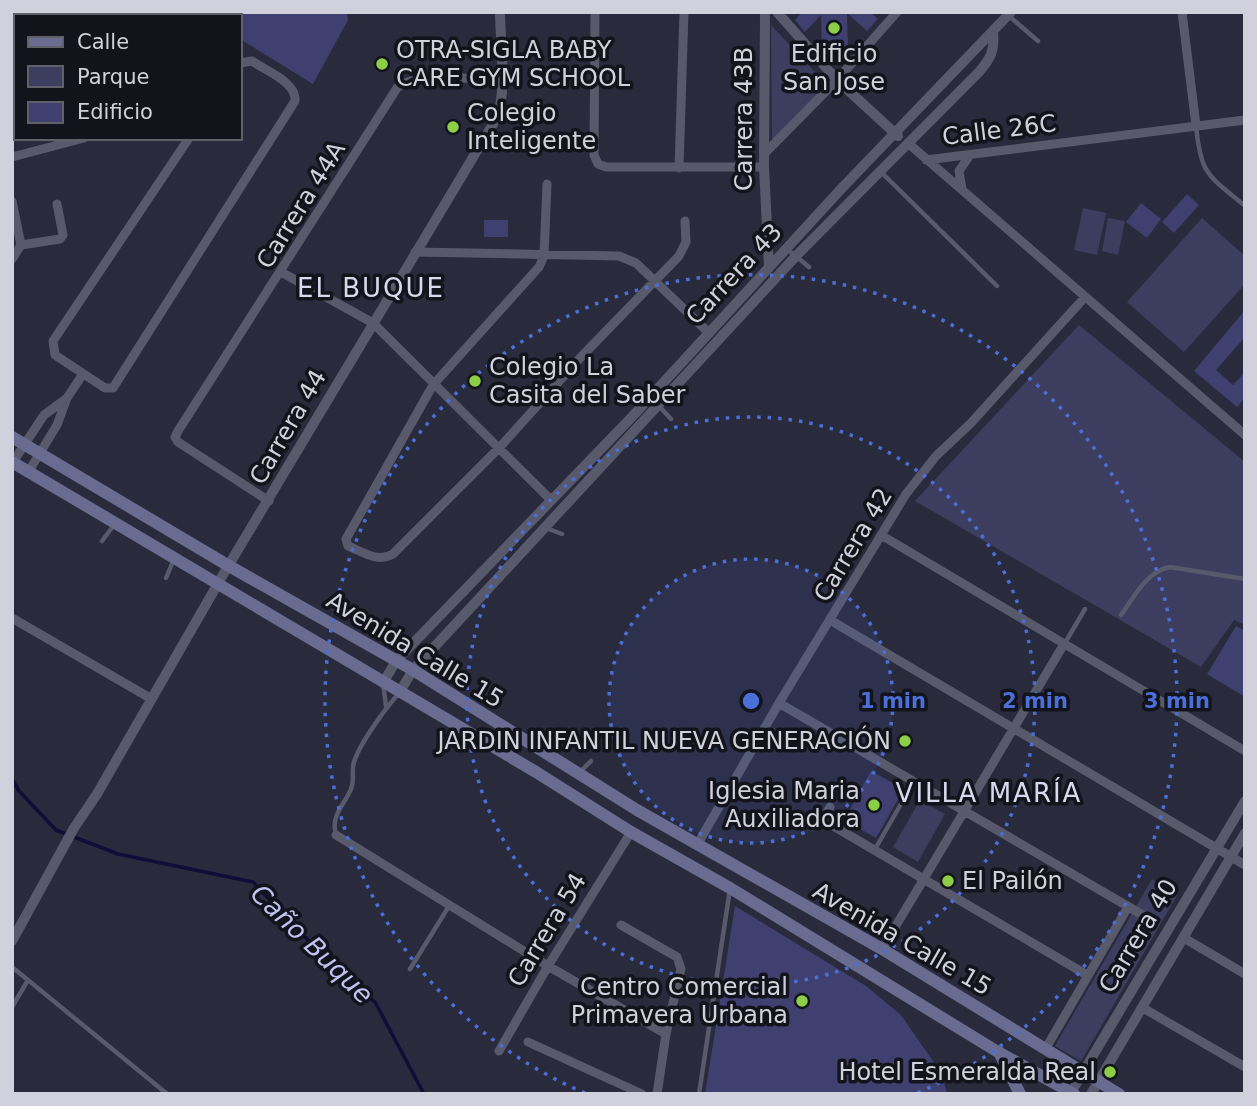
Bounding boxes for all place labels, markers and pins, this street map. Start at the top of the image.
marker: Edificio San Jose [826,20,842,36]
place label: OTRA-SIGLA BABY CARE GYM SCHOOL [396,36,631,92]
place label: Edificio San Jose [783,40,885,96]
marker: OTRA-SIGLA BABY CARE GYM SCHOOL [374,56,390,72]
place label: Colegio Inteligente [467,99,596,155]
marker: Colegio Inteligente [445,119,461,135]
place label: Colegio La Casita del Saber [489,353,686,409]
marker: Colegio La Casita del Saber [467,373,483,389]
centre of rings [739,689,763,713]
place label: JARDIN INFANTIL NUEVA GENERACIÓN [435,725,891,755]
marker: JARDIN INFANTIL NUEVA GENERACIÓN [897,733,913,749]
place label: Iglesia Maria Auxiliadora [708,777,860,833]
marker: Iglesia Maria Auxiliadora [866,797,882,813]
place label: El Pailón [962,867,1063,895]
marker: El Pailón [940,873,956,889]
place label: Centro Comercial Primavera Urbana [571,973,788,1029]
marker: Centro Comercial Primavera Urbana [794,993,810,1009]
place label: Hotel Esmeralda Real [838,1058,1096,1086]
marker: Hotel Esmeralda Real [1102,1064,1118,1080]

